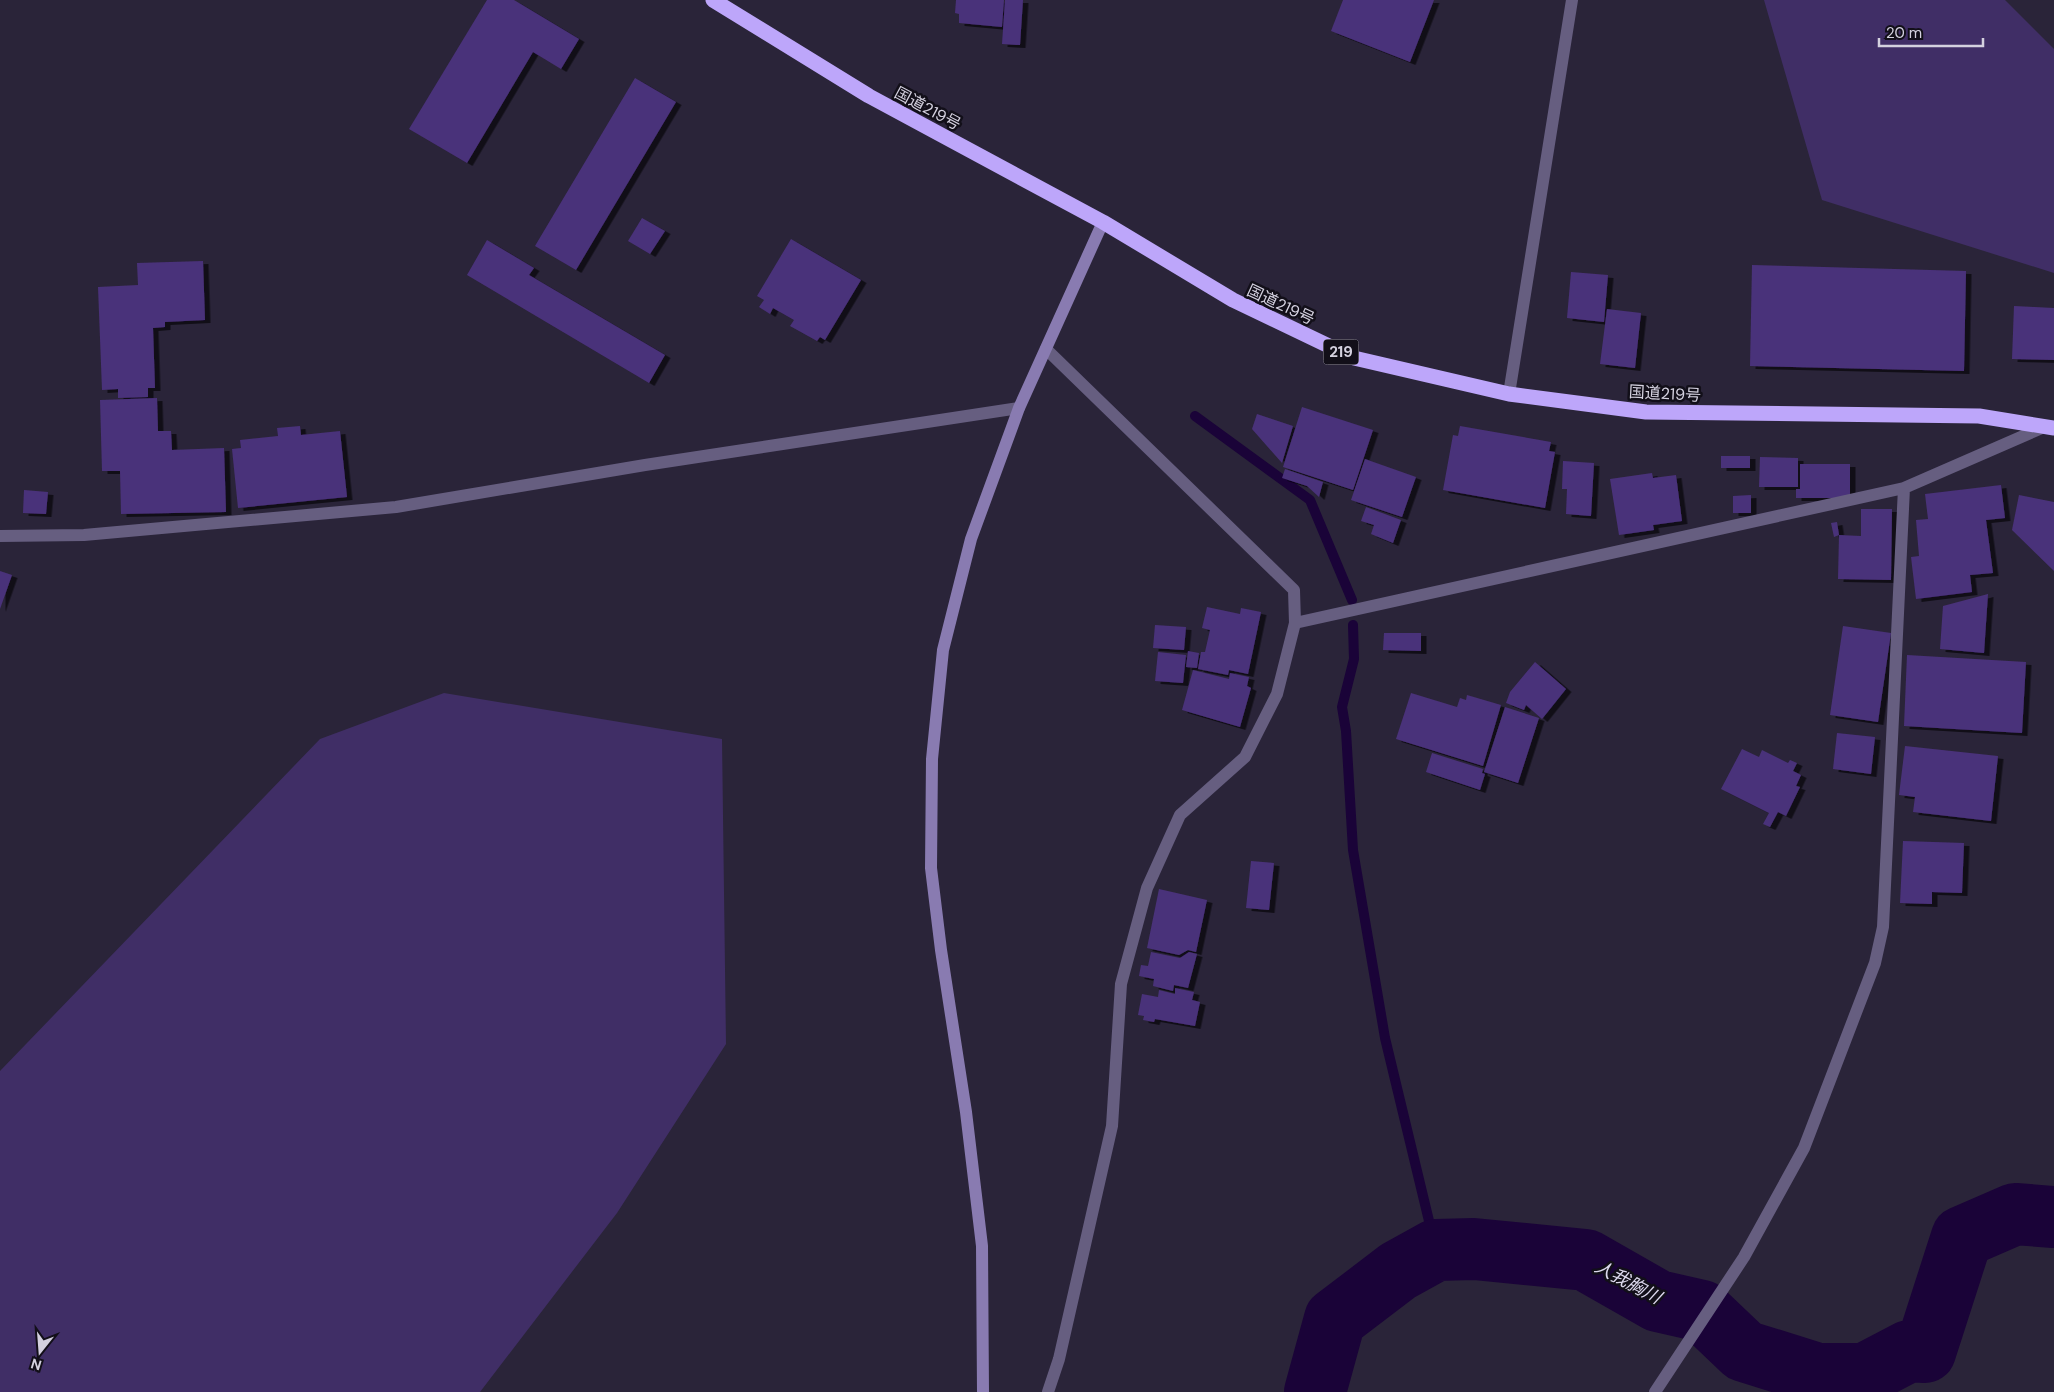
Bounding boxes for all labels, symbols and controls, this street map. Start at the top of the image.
scale bar [1879,15,1983,47]
text: 20 m [1886,23,1922,43]
street label: 国道219号 [891,82,965,135]
street label: 国道219号 [1244,280,1318,329]
road number: 219 [1324,340,1358,364]
street label: 国道219号 [1628,381,1702,406]
water label: 人我胸川 [1591,1255,1667,1310]
north arrow [15,1327,65,1377]
text: N [29,1354,44,1375]

